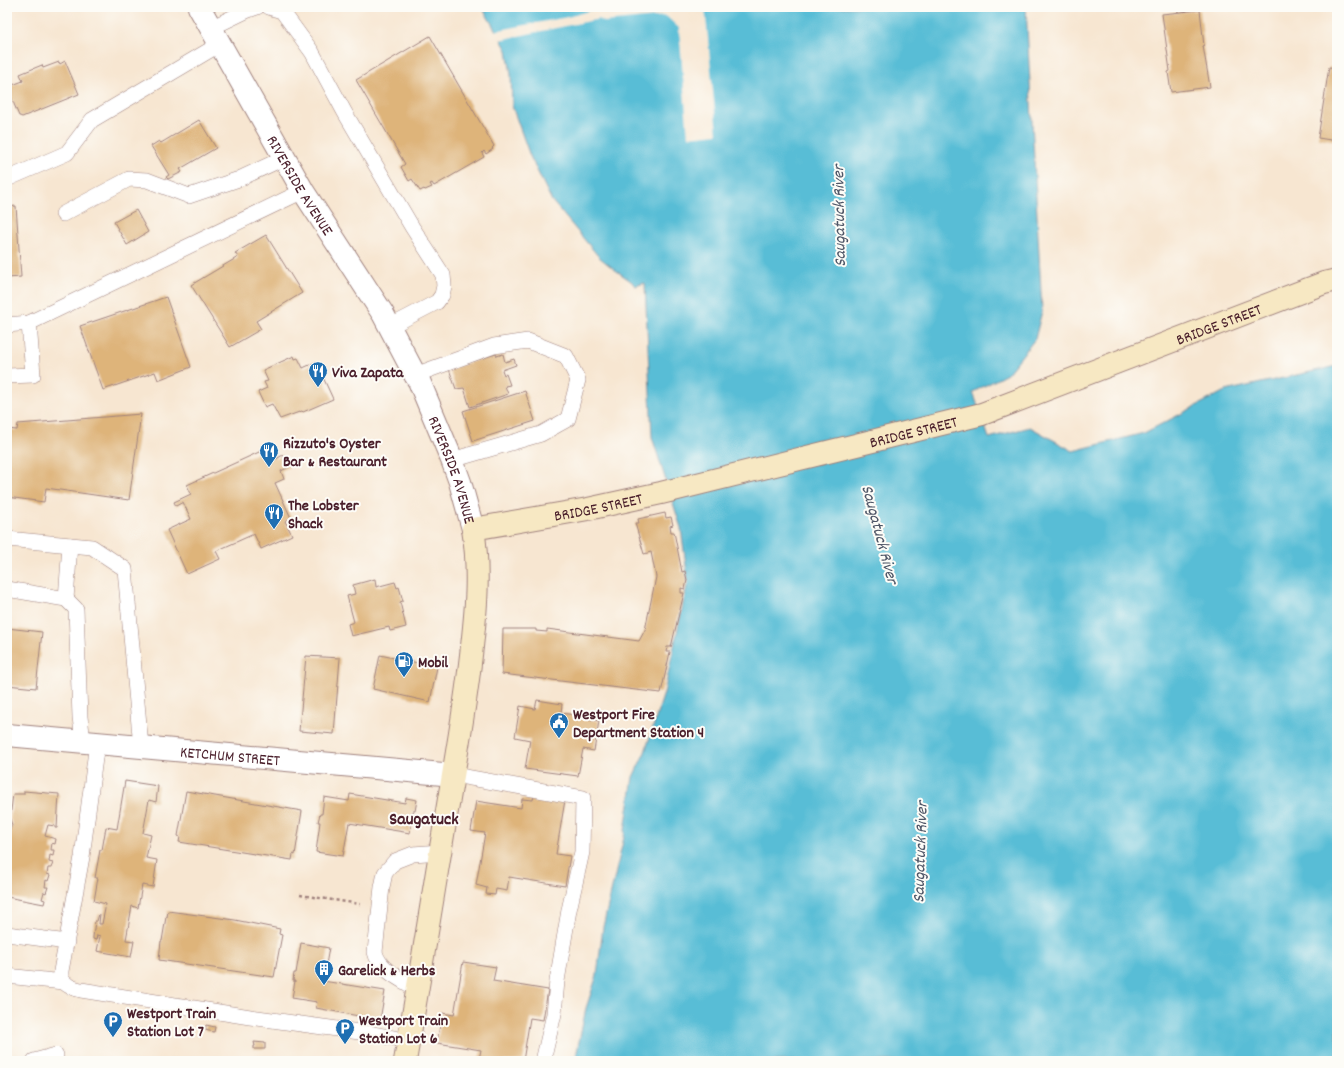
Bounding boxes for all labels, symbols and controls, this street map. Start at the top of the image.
street label: RIVERSIDE AVENUE [260,132,338,241]
water label: Saugatuck River [828,163,854,267]
street label: BRIDGE STREET [1173,299,1266,353]
restaurant icon: Viva Zapata [307,360,329,388]
place label: Viva Zapata [332,362,405,385]
street label: BRIDGE STREET [867,411,961,455]
street label: RIVERSIDE AVENUE [421,413,480,527]
place label: Rizzuto's Oyster Bar & Restaurant [283,433,387,474]
restaurant icon: Rizzuto's Oyster Bar & Restaurant [258,440,280,468]
water label: Saugatuck River [853,483,903,589]
street label: BRIDGE STREET [553,488,646,529]
place label: The Lobster Shack [288,495,360,536]
restaurant icon: The Lobster Shack [263,502,285,530]
fuel station icon: Mobil [393,650,415,678]
place label: Mobil [418,652,448,675]
place label: Westport Fire Department Station 4 [573,704,704,745]
public building icon: Westport Fire Department Station 4 [548,711,570,739]
street label: KETCHUM STREET [179,742,281,773]
water label: Saugatuck River [908,799,936,903]
district label: Saugatuck [389,808,459,833]
building icon: Garelick & Herbs [313,958,335,986]
place label: Garelick & Herbs [338,960,436,983]
place label: Westport Train Station Lot 7 [127,1003,216,1044]
parking icon: Westport Train Station Lot 7 [102,1010,124,1038]
place label: Westport Train Station Lot 6 [359,1010,448,1051]
parking icon: Westport Train Station Lot 6 [334,1017,356,1045]

